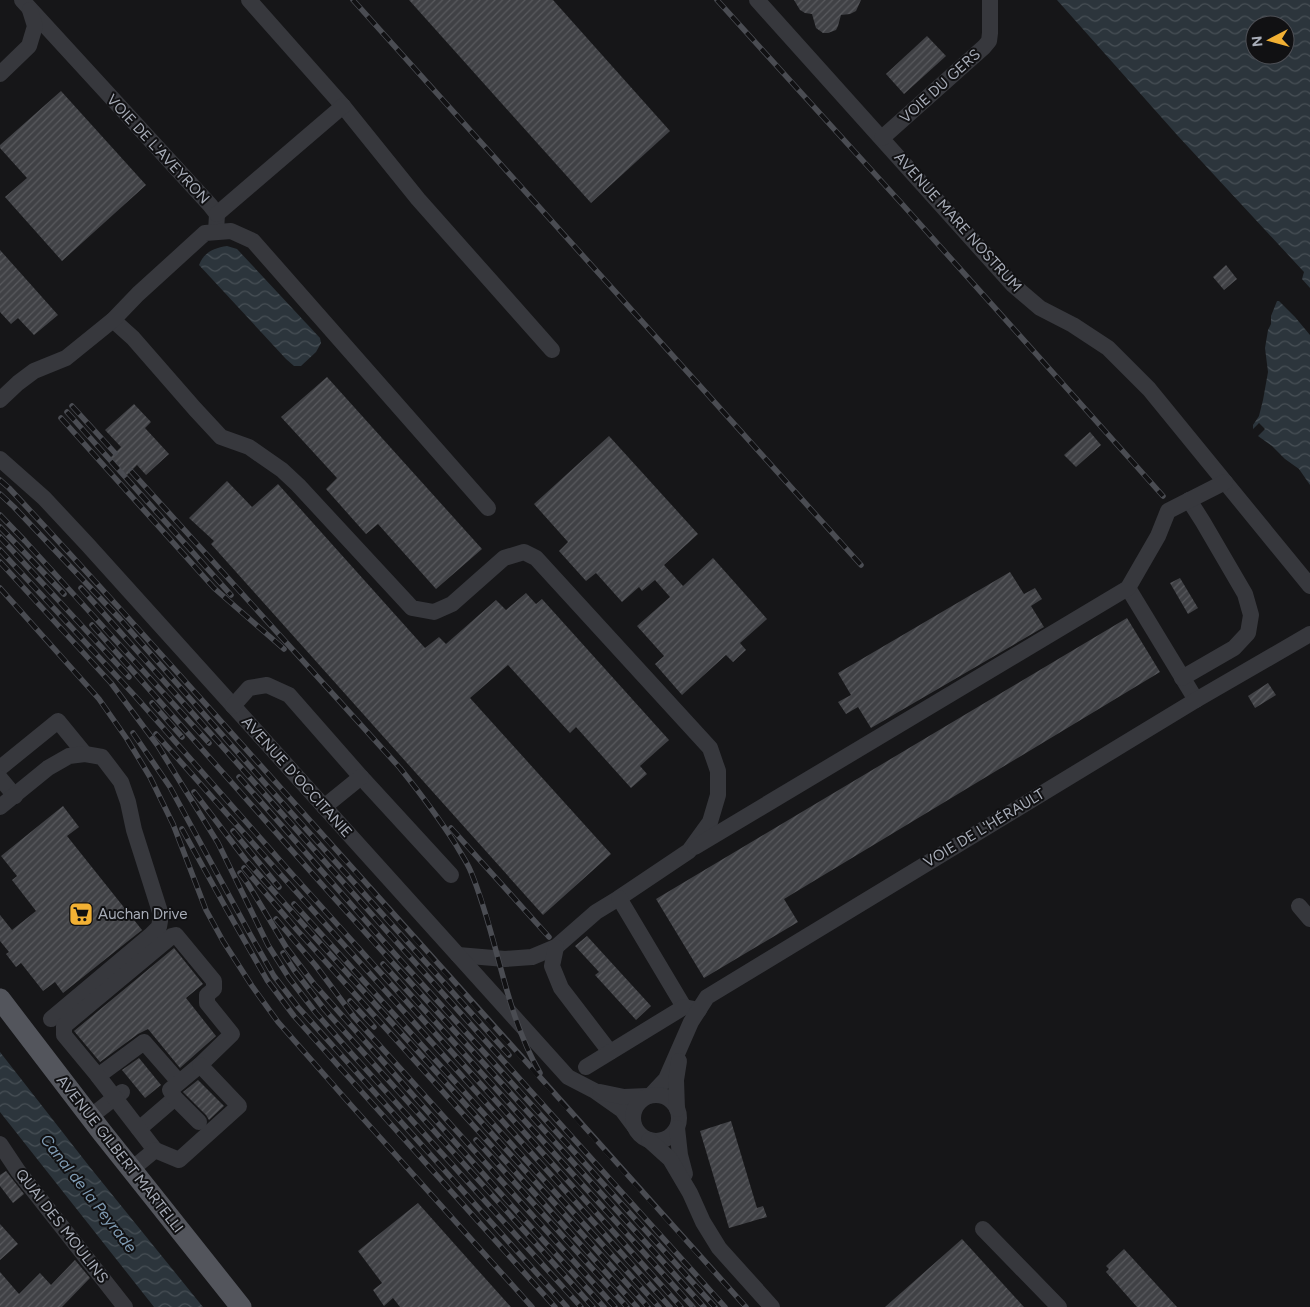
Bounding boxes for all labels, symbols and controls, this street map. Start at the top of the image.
north arrow [1245,15,1295,65]
text: N [1249,35,1267,48]
street label: VOIE DU GERS [896,45,984,127]
street label: VOIE DE L'AVEYRON [103,91,213,207]
street label: AVENUE MARE NOSTRUM [890,148,1026,296]
street label: AVENUE D'OCCITANIE [238,713,356,841]
street label: VOIE DE L'HÉRAULT [920,784,1048,871]
supermarket icon: Auchan Drive [68,901,94,927]
place label: Auchan Drive [98,905,187,923]
street label: AVENUE GILBERT MARTELLI [53,1072,187,1236]
water label: Canal de la Peyrade [36,1130,141,1256]
street label: QUAI DES MOULINS [12,1165,112,1287]

